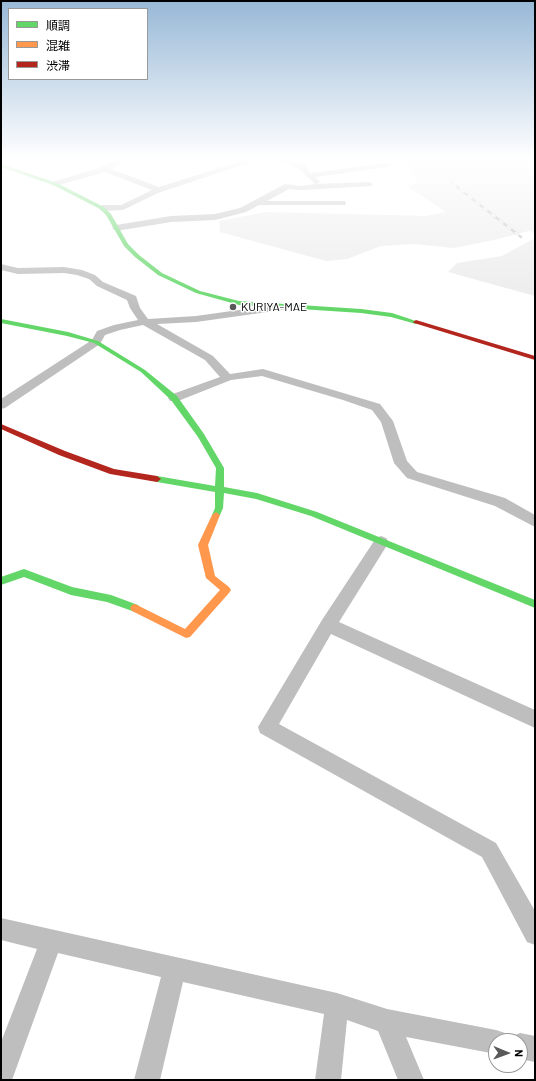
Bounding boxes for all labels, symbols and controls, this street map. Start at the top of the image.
legend [8,8,148,80]
text: 順調 [46,18,70,32]
text: 混雑 [46,38,70,52]
text: 渋滞 [46,58,70,72]
place label: KURIYA-MAE [241,300,307,314]
marker: KURIYA-MAE [228,302,238,312]
north arrow [488,1033,528,1073]
text: N [513,1049,526,1057]

